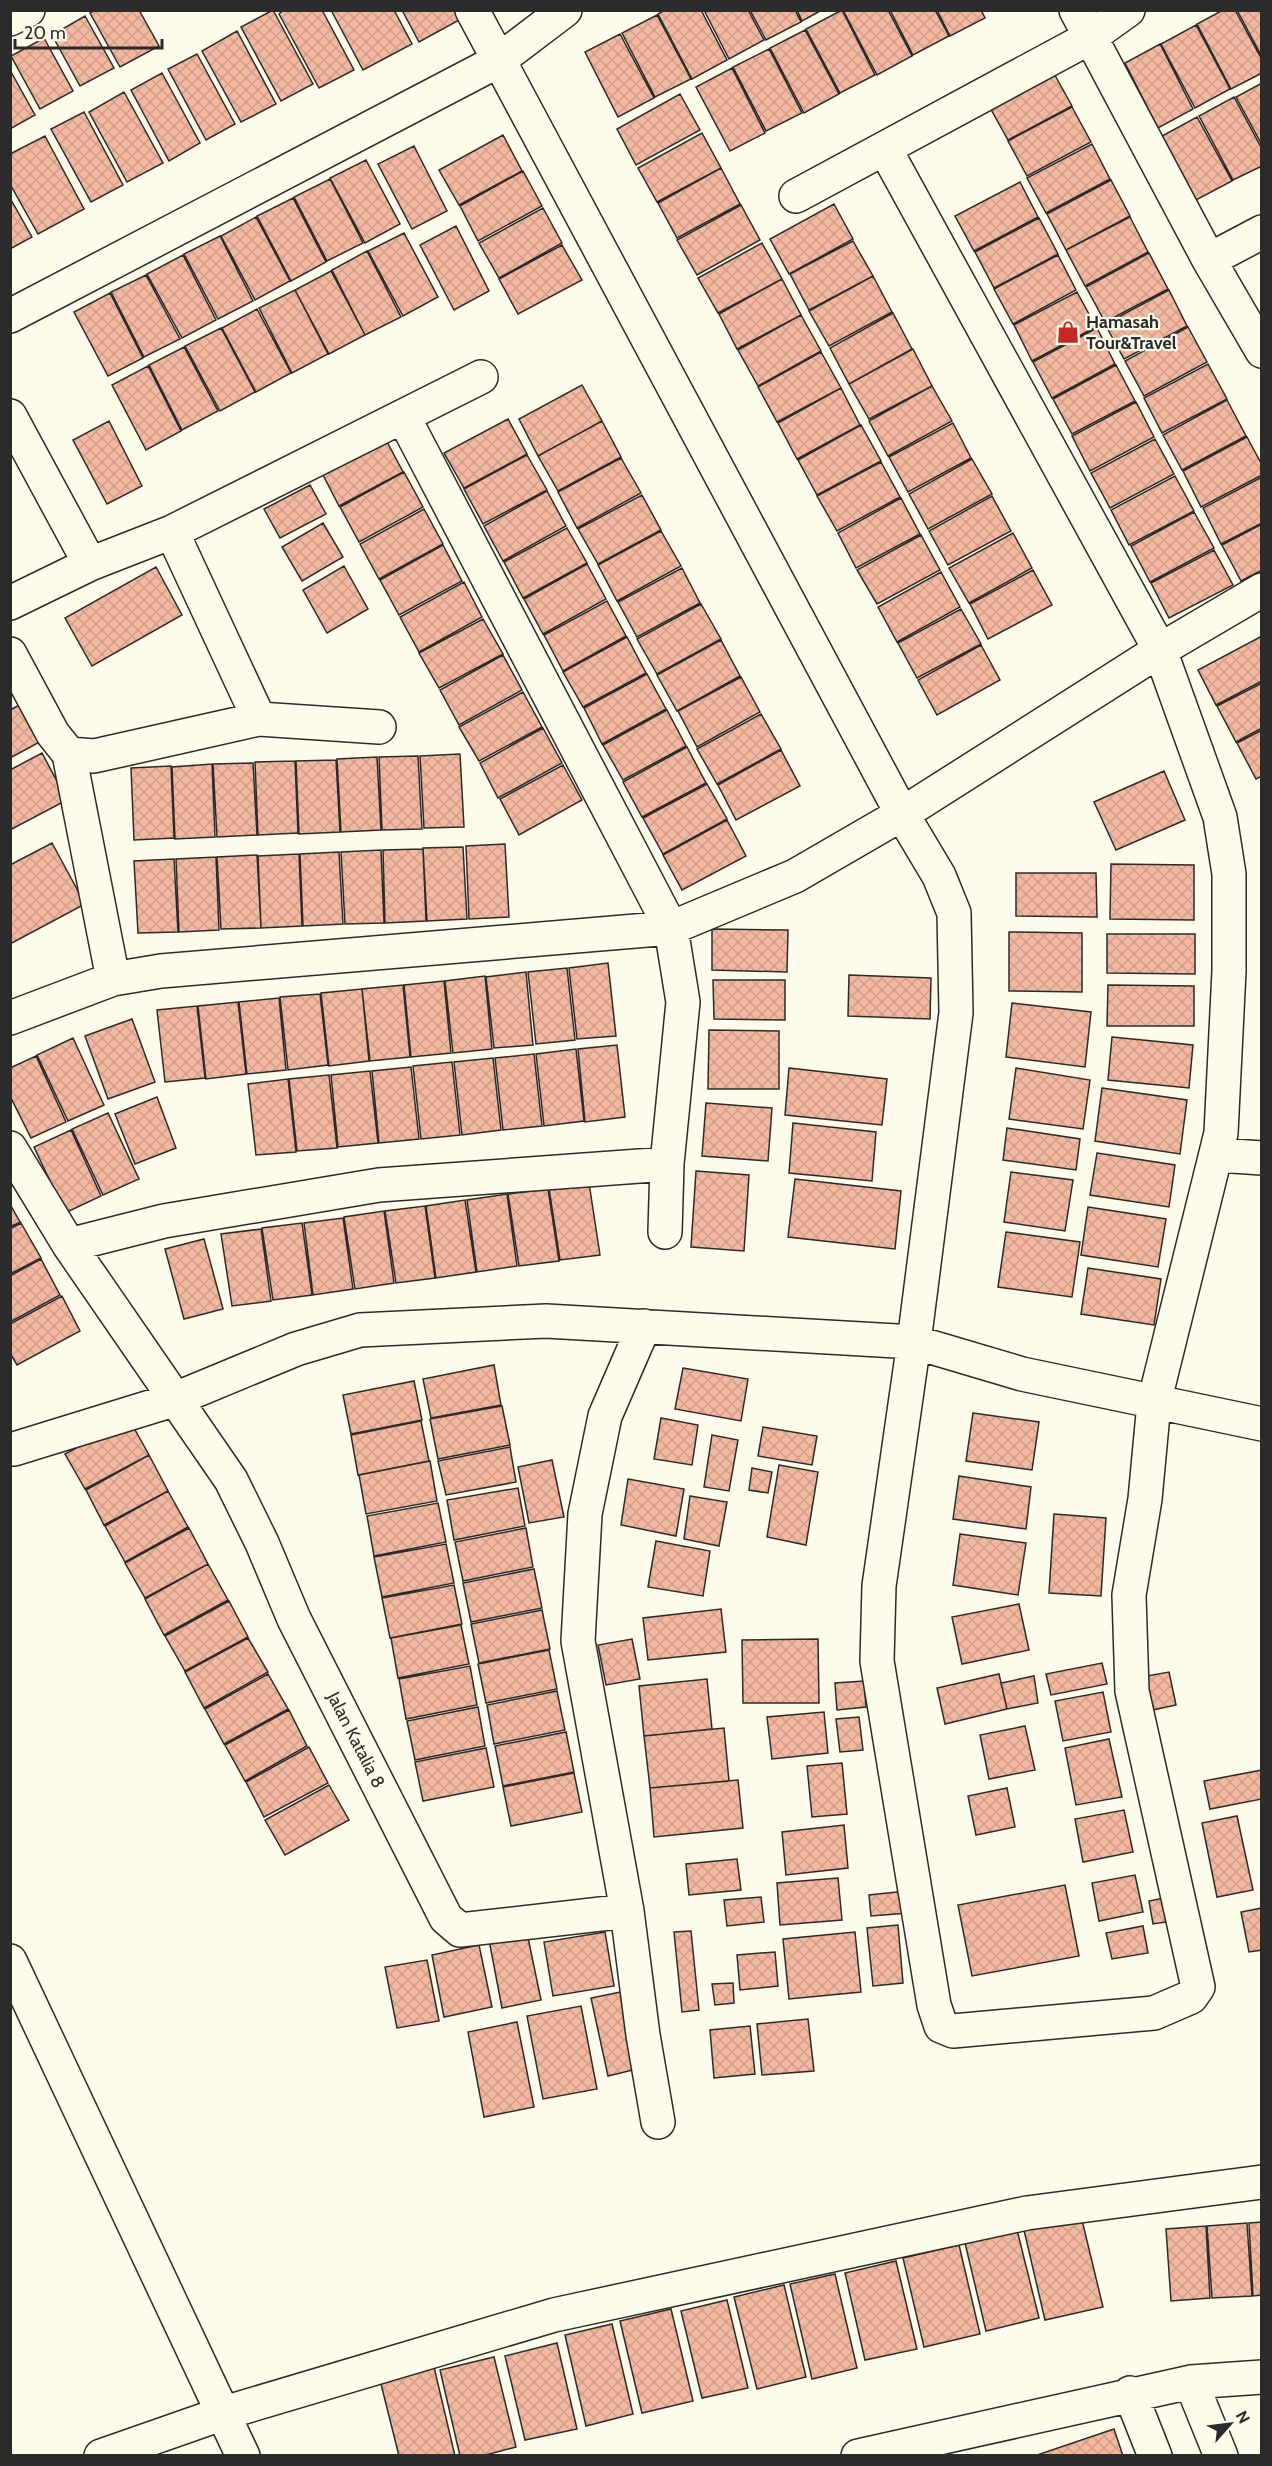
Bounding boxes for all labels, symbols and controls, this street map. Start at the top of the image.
scale bar [15,12,162,50]
text: 20 m [24,22,66,44]
place label: Hamasah Tour&Travel [1086,311,1177,354]
shop icon: Hamasah Tour&Travel [1055,319,1081,345]
street label: Jalan Katalia 8 [322,1687,390,1792]
north arrow [1200,2394,1260,2454]
text: N [1232,2408,1254,2427]

